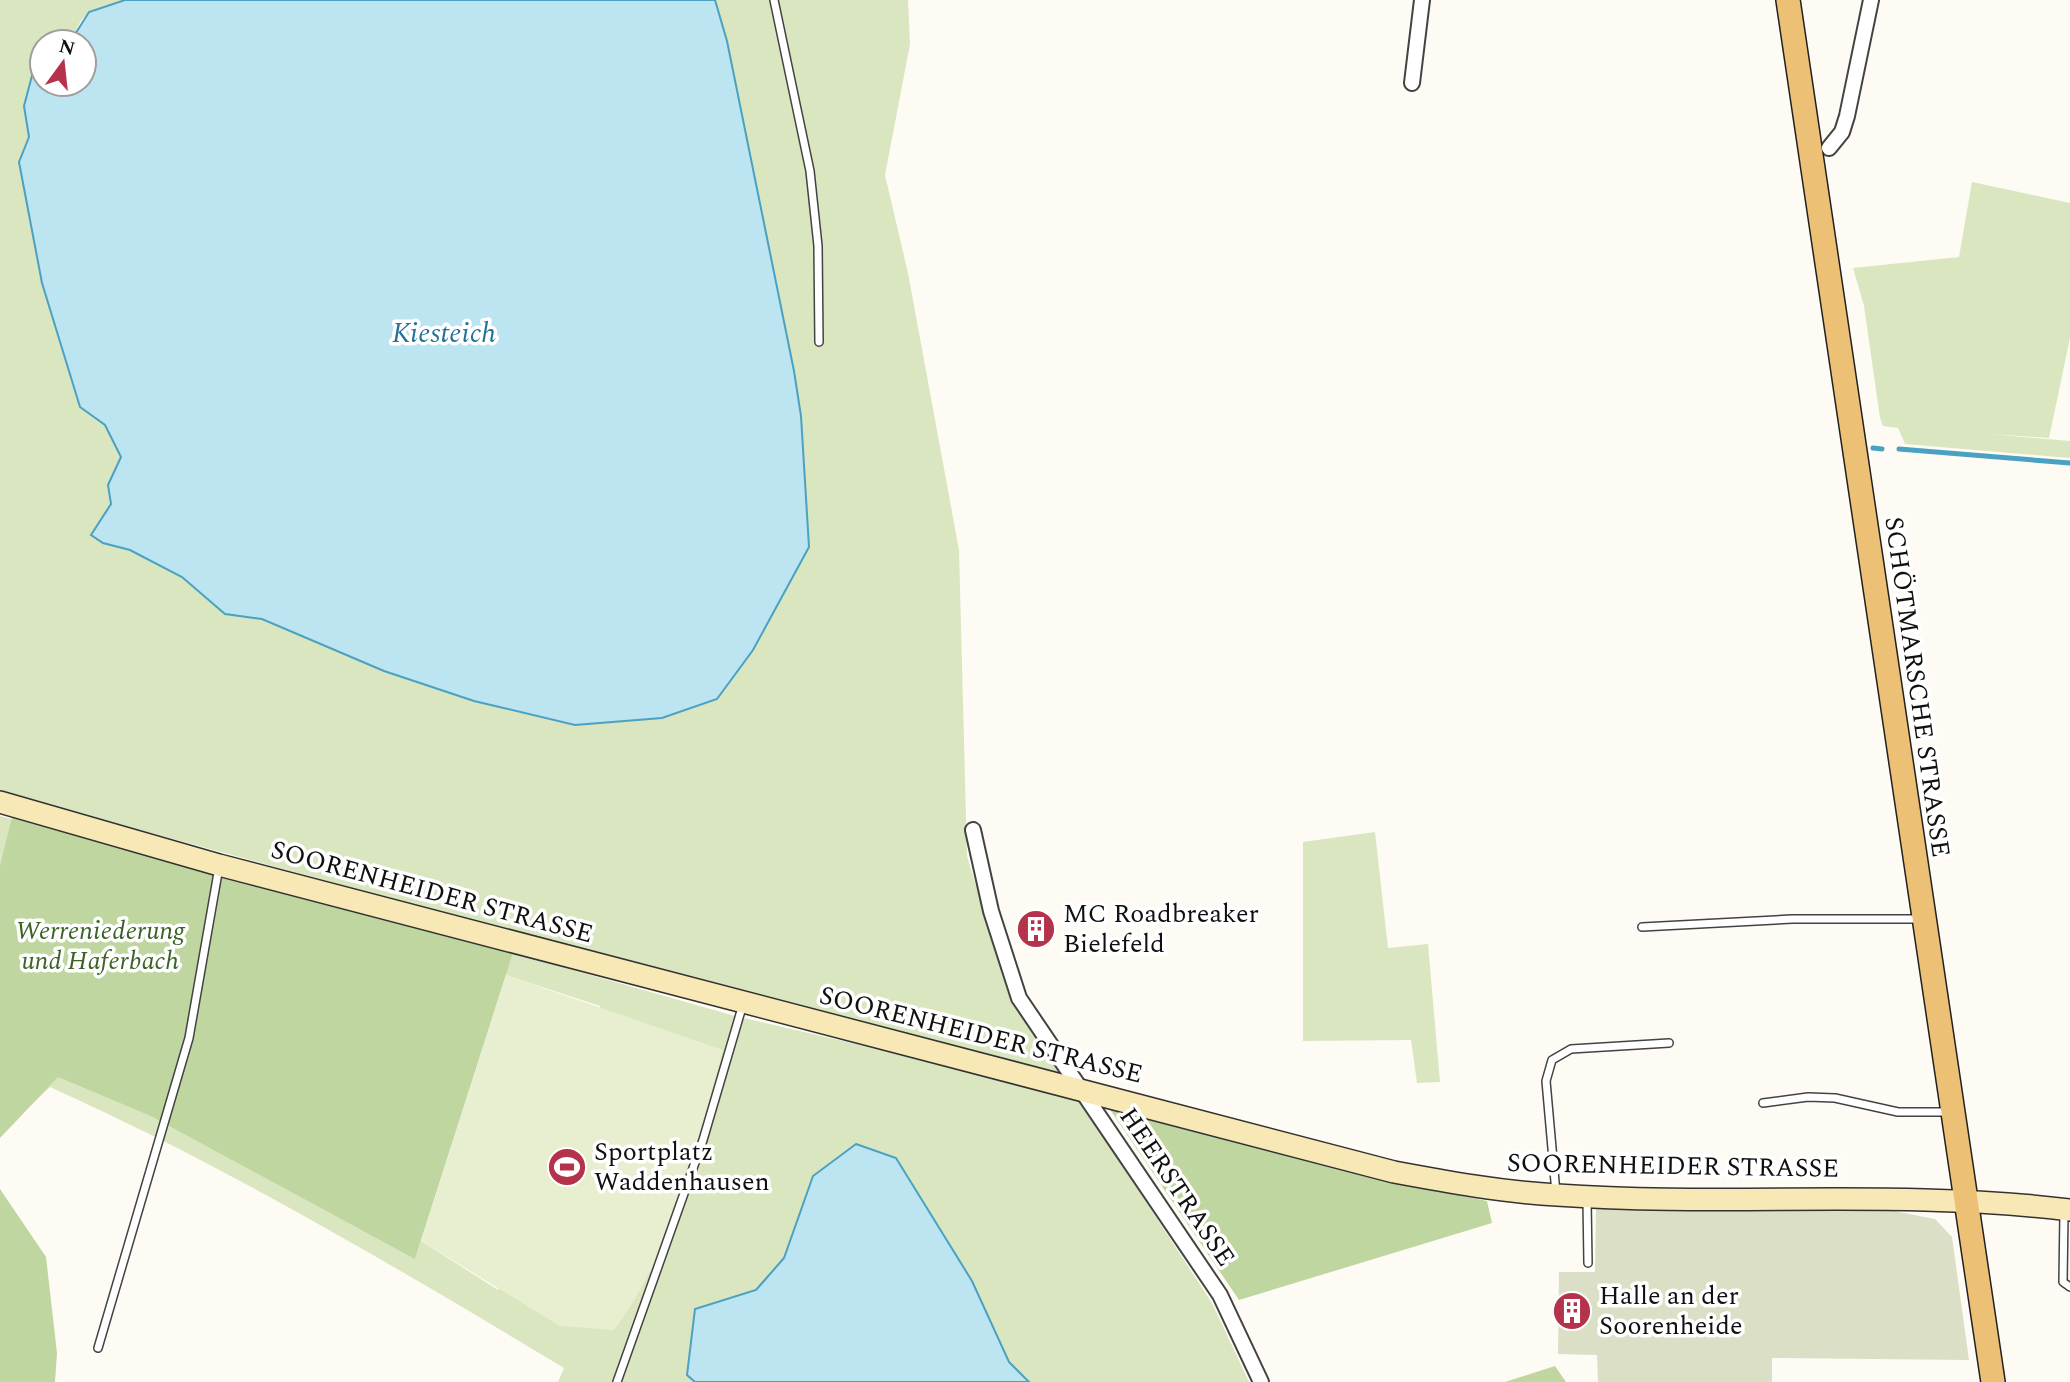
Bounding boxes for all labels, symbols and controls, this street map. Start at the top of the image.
north arrow [28,28,98,98]
text: N [56,32,78,64]
water label: Kiesteich [392,312,496,355]
street label: SCHÖTMARSCHE STRASSE [1873,514,1961,860]
street label: SOORENHEIDER STRASSE [266,830,598,954]
place label: MC Roadbreaker Bielefeld [1063,894,1259,964]
building icon: MC Roadbreaker Bielefeld [1015,908,1057,950]
park label: Werreniederung und Haferbach [15,911,186,981]
street label: SOORENHEIDER STRASSE [815,975,1147,1095]
street label: HEERSTRASSE [1109,1099,1245,1275]
place label: Sportplatz Waddenhausen [594,1132,770,1202]
street label: SOORENHEIDER STRASSE [1507,1143,1839,1189]
sports icon: Sportplatz Waddenhausen [546,1146,588,1188]
place label: Halle an der Soorenheide [1599,1276,1743,1346]
building icon: Halle an der Soorenheide [1551,1290,1593,1332]

